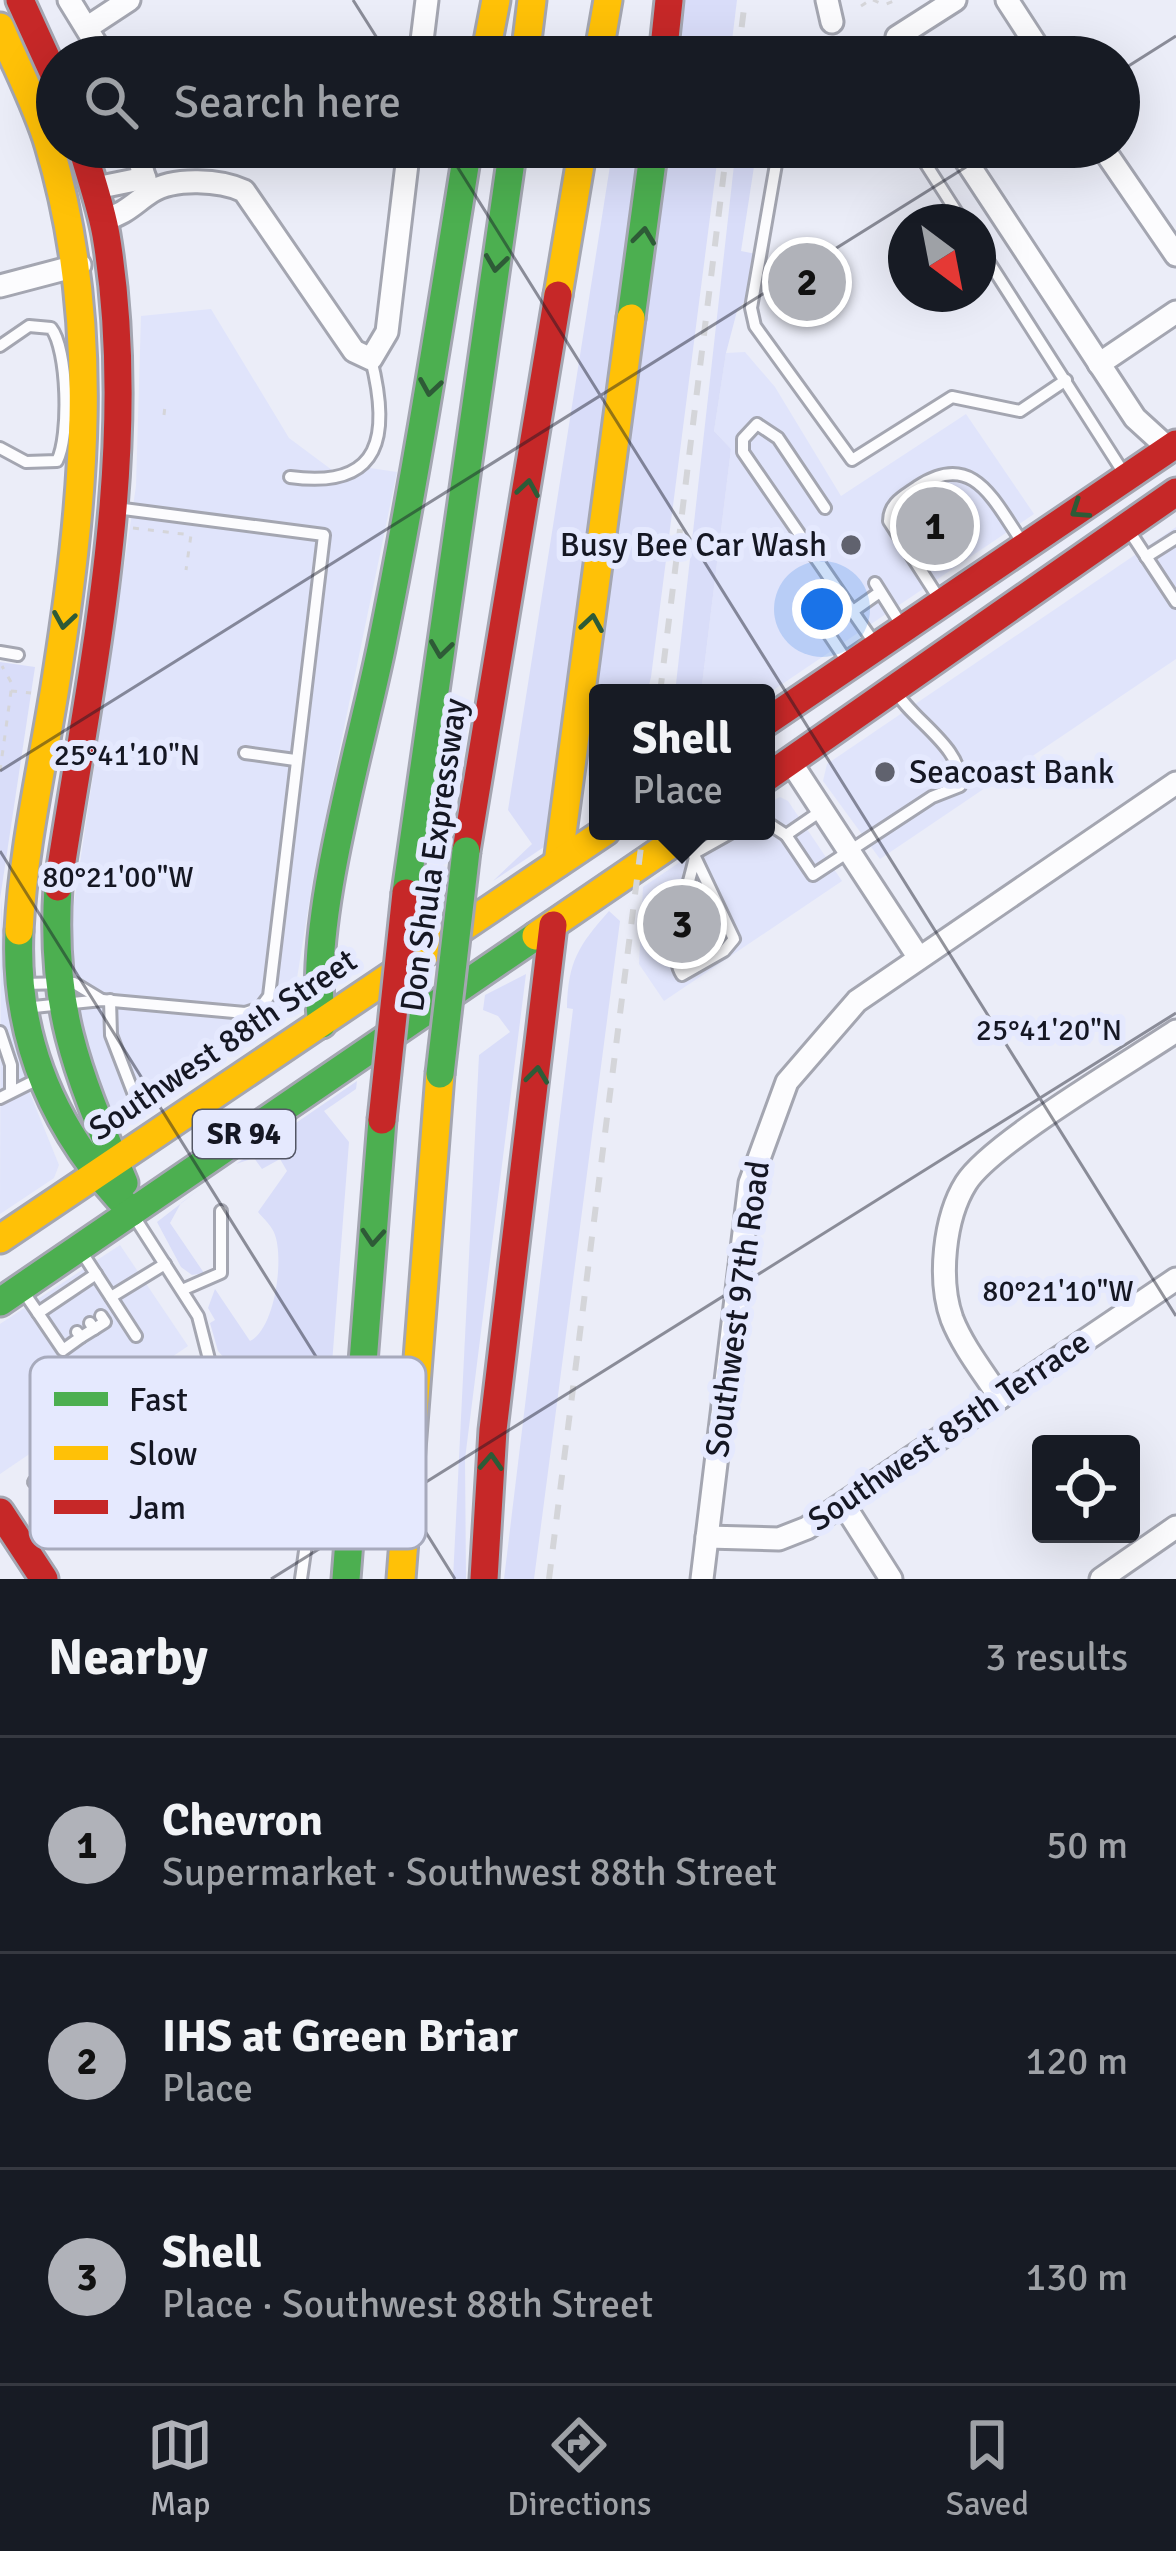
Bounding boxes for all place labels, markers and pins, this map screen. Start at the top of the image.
pin: 2 [768,237,846,327]
pin: 1 [896,481,974,571]
place label: Busy Bee Car Wash [560,525,827,566]
marker: Busy Bee Car Wash [838,532,864,558]
place label: Seacoast Bank [909,752,1114,793]
marker: Seacoast Bank [872,759,898,785]
pin: 3 [643,879,721,969]

